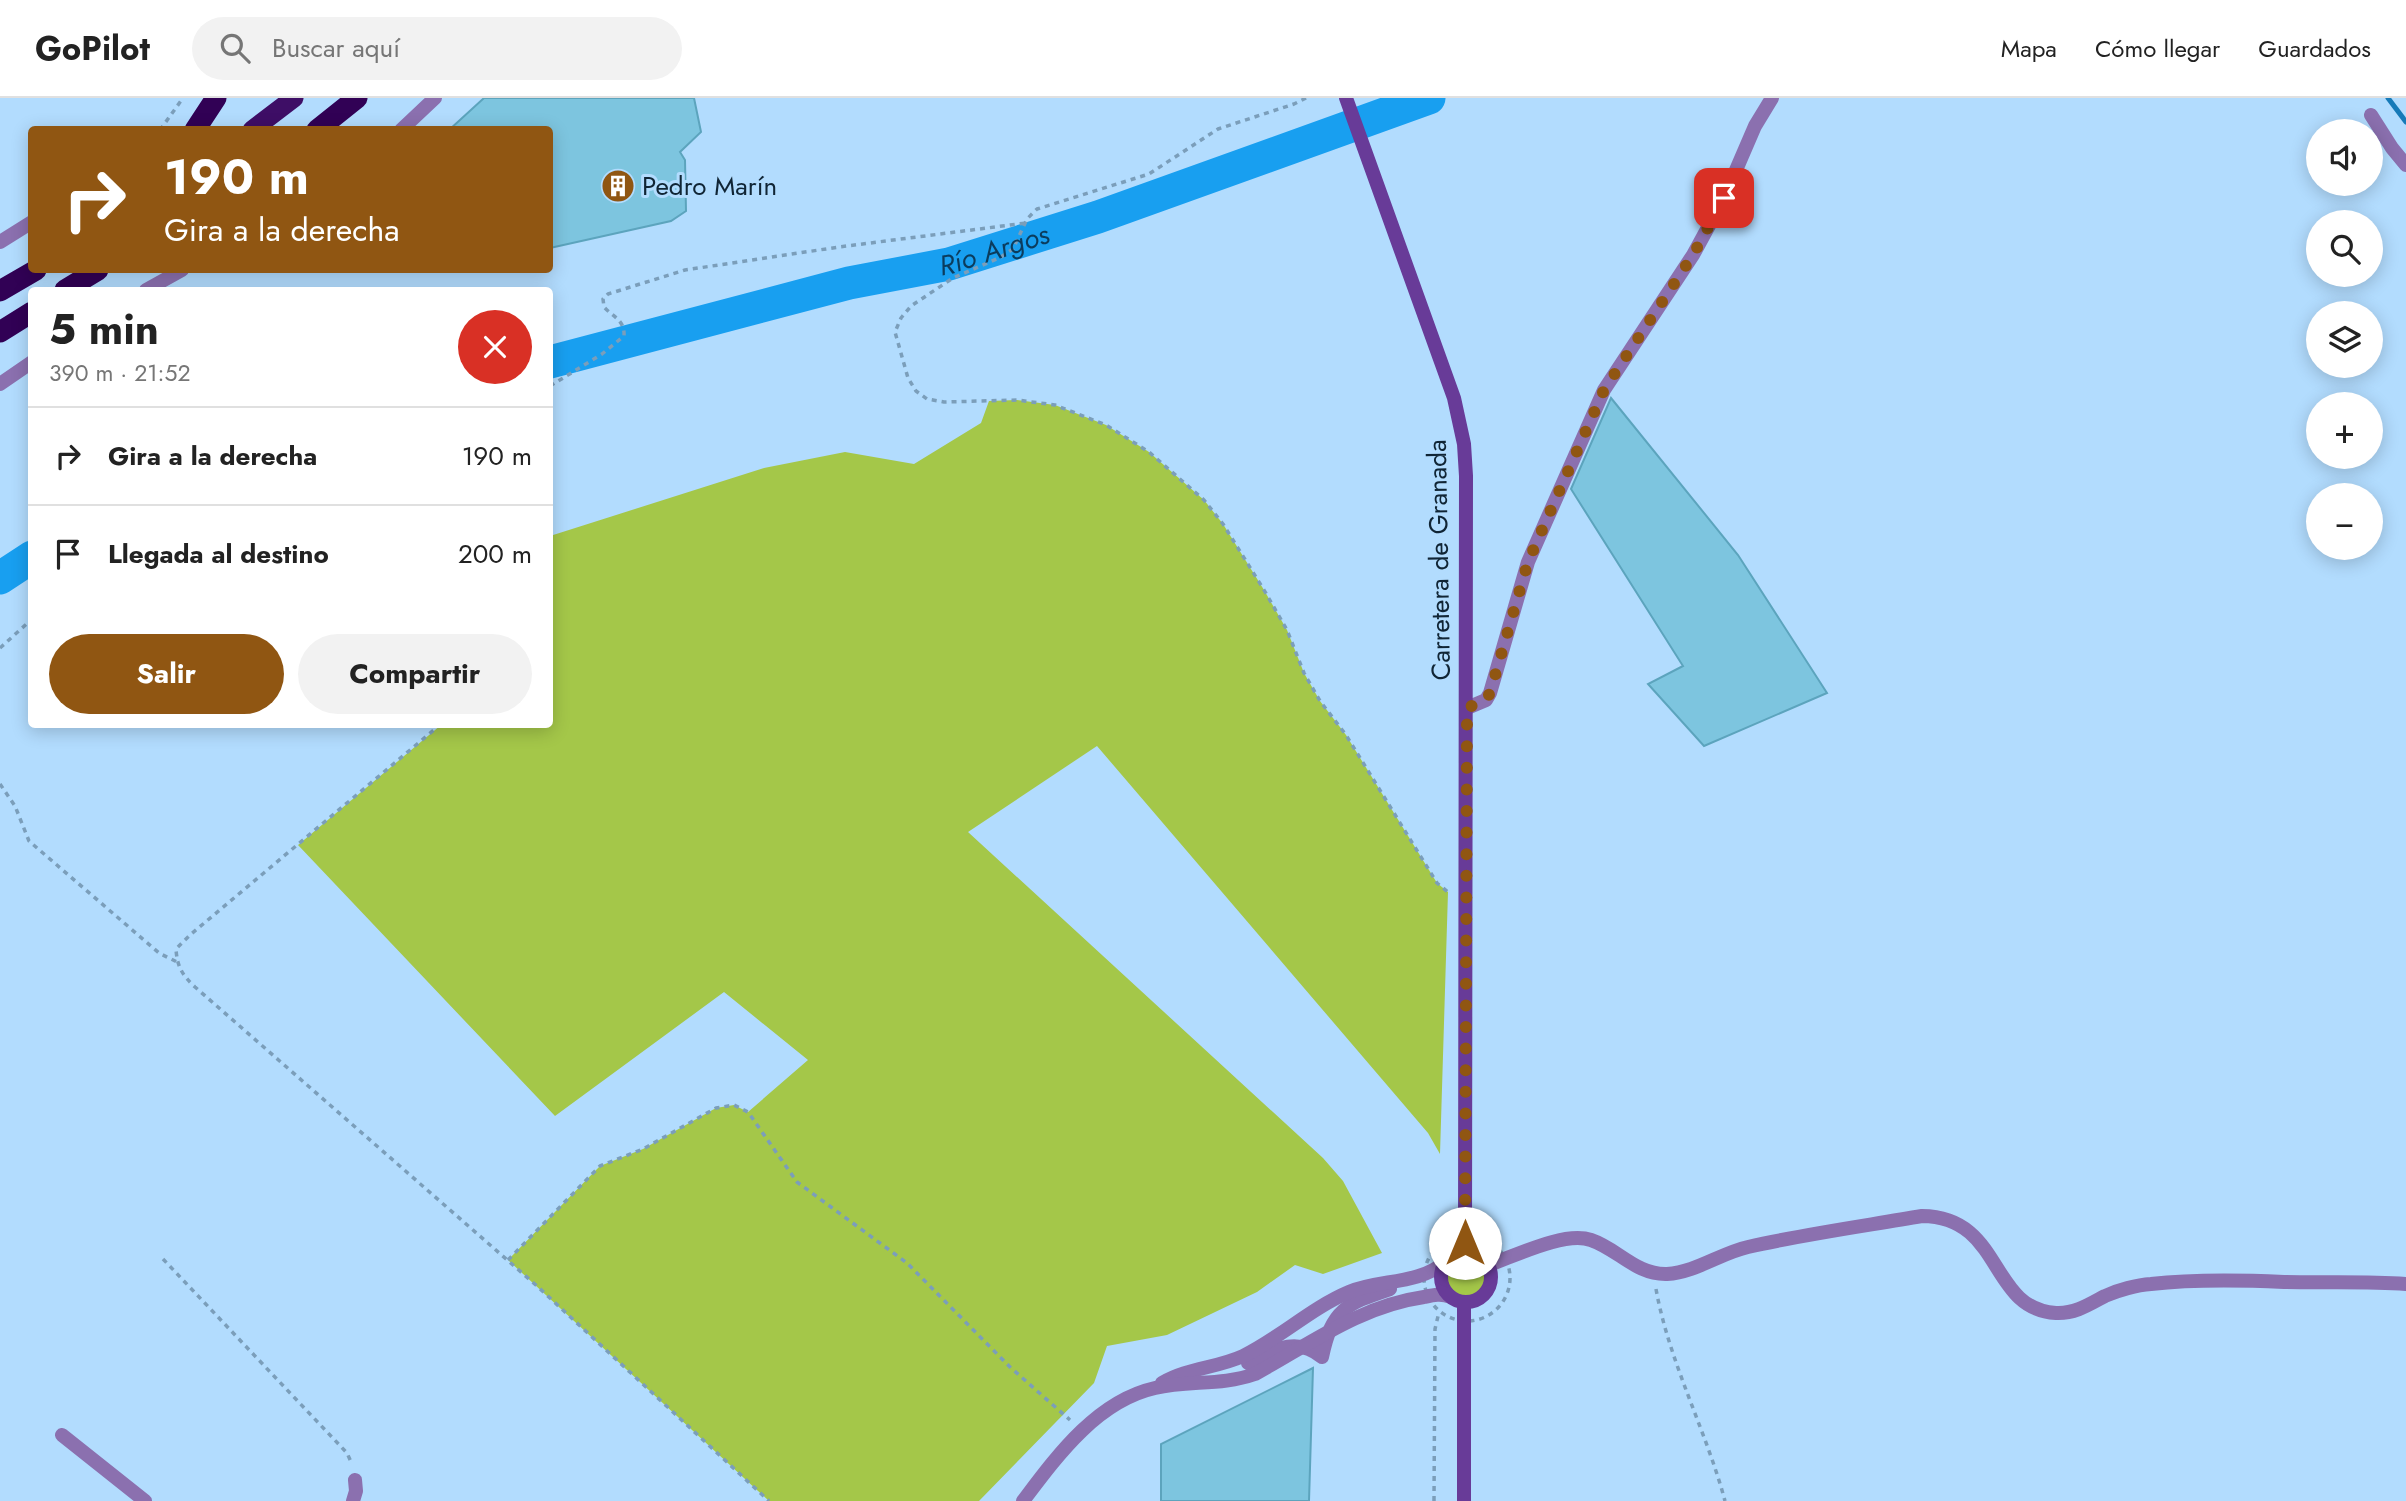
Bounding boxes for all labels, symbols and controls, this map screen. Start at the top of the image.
search box [192,17,682,80]
text: GoPilot [35,25,150,72]
icon: search [216,29,254,67]
text: Buscar aquí [272,29,400,67]
text: Mapa [2001,31,2057,66]
text: Cómo llegar [2095,31,2220,66]
text: Guardados [2258,31,2371,66]
map controls [2306,119,2383,560]
button: sound [2306,119,2383,196]
text: 190 m [164,142,309,212]
icon: right [49,154,140,245]
building icon: Pedro Marín [599,167,637,205]
place label: Pedro Marín [642,167,777,205]
pin [1694,168,1754,228]
icon: arrive [1705,179,1743,217]
text: Gira a la derecha [164,207,400,253]
button: search [2306,210,2383,287]
water label: Río Argos [936,213,1055,286]
text: 5 min [49,299,159,360]
button: layers [2306,301,2383,378]
button: close [458,310,532,384]
text: 390 m · 21:52 [49,356,191,390]
button: + [2306,392,2383,469]
icon: right [49,437,87,475]
text: Gira a la derecha [108,437,317,475]
text: 190 m [462,437,532,475]
street label: Carretera de Granada [1418,439,1460,681]
button: − [2306,483,2383,560]
icon: arrive [49,535,87,573]
text: Llegada al destino [108,535,329,573]
text: 200 m [458,535,532,573]
button: Salir [49,634,284,714]
button: Compartir [298,634,532,714]
position arrow [1428,1206,1502,1280]

